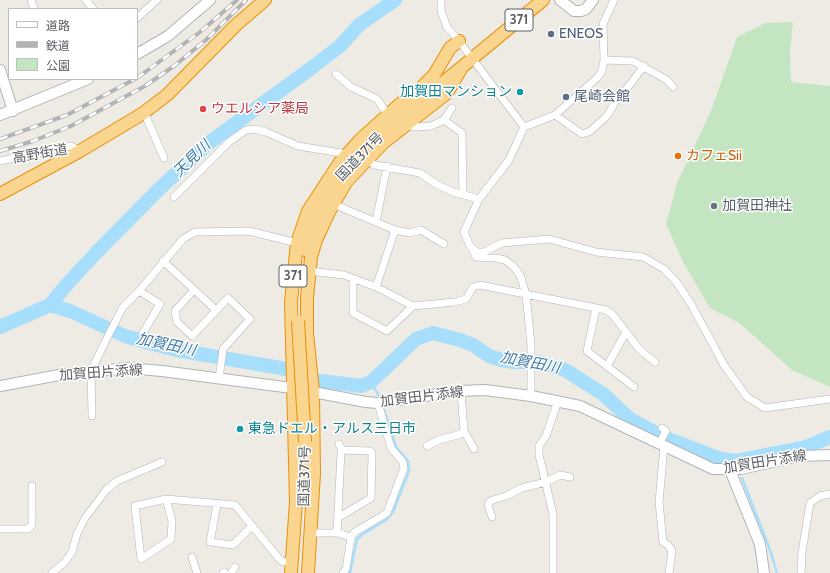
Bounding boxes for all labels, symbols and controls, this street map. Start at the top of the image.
legend [8,8,138,80]
road number: 371 [505,9,533,31]
text: 道路 [46,18,70,33]
place label: ENEOS [559,26,603,42]
marker: ENEOS [546,29,556,39]
text: 鉄道 [46,38,70,53]
text: 公園 [46,58,70,73]
place label: 加賀田マンション [400,84,512,100]
marker: 加賀田マンション [515,87,525,97]
place label: 尾崎会館 [574,89,630,105]
marker: 尾崎会館 [561,92,571,102]
place label: ウエルシア薬局 [211,101,309,117]
marker: ウエルシア薬局 [198,104,208,114]
street label: 国道371号 [333,129,387,185]
water label: 天見川 [170,137,214,181]
street label: 高野街道 [11,141,69,167]
place label: カフェSii [686,148,742,164]
marker: カフェSii [673,151,683,161]
place label: 加賀田神社 [722,198,792,214]
marker: 加賀田神社 [709,201,719,211]
road number: 371 [279,265,307,287]
water label: 加賀田川 [135,330,197,360]
water label: 加賀田川 [499,348,561,378]
street label: 加賀田片添線 [59,362,143,384]
street label: 加賀田片添線 [379,384,465,410]
place label: 東急ドエル・アルス三日市 [248,421,416,437]
marker: 東急ドエル・アルス三日市 [235,424,245,434]
street label: 国道371号 [296,445,314,507]
street label: 加賀田片添線 [722,447,808,477]

